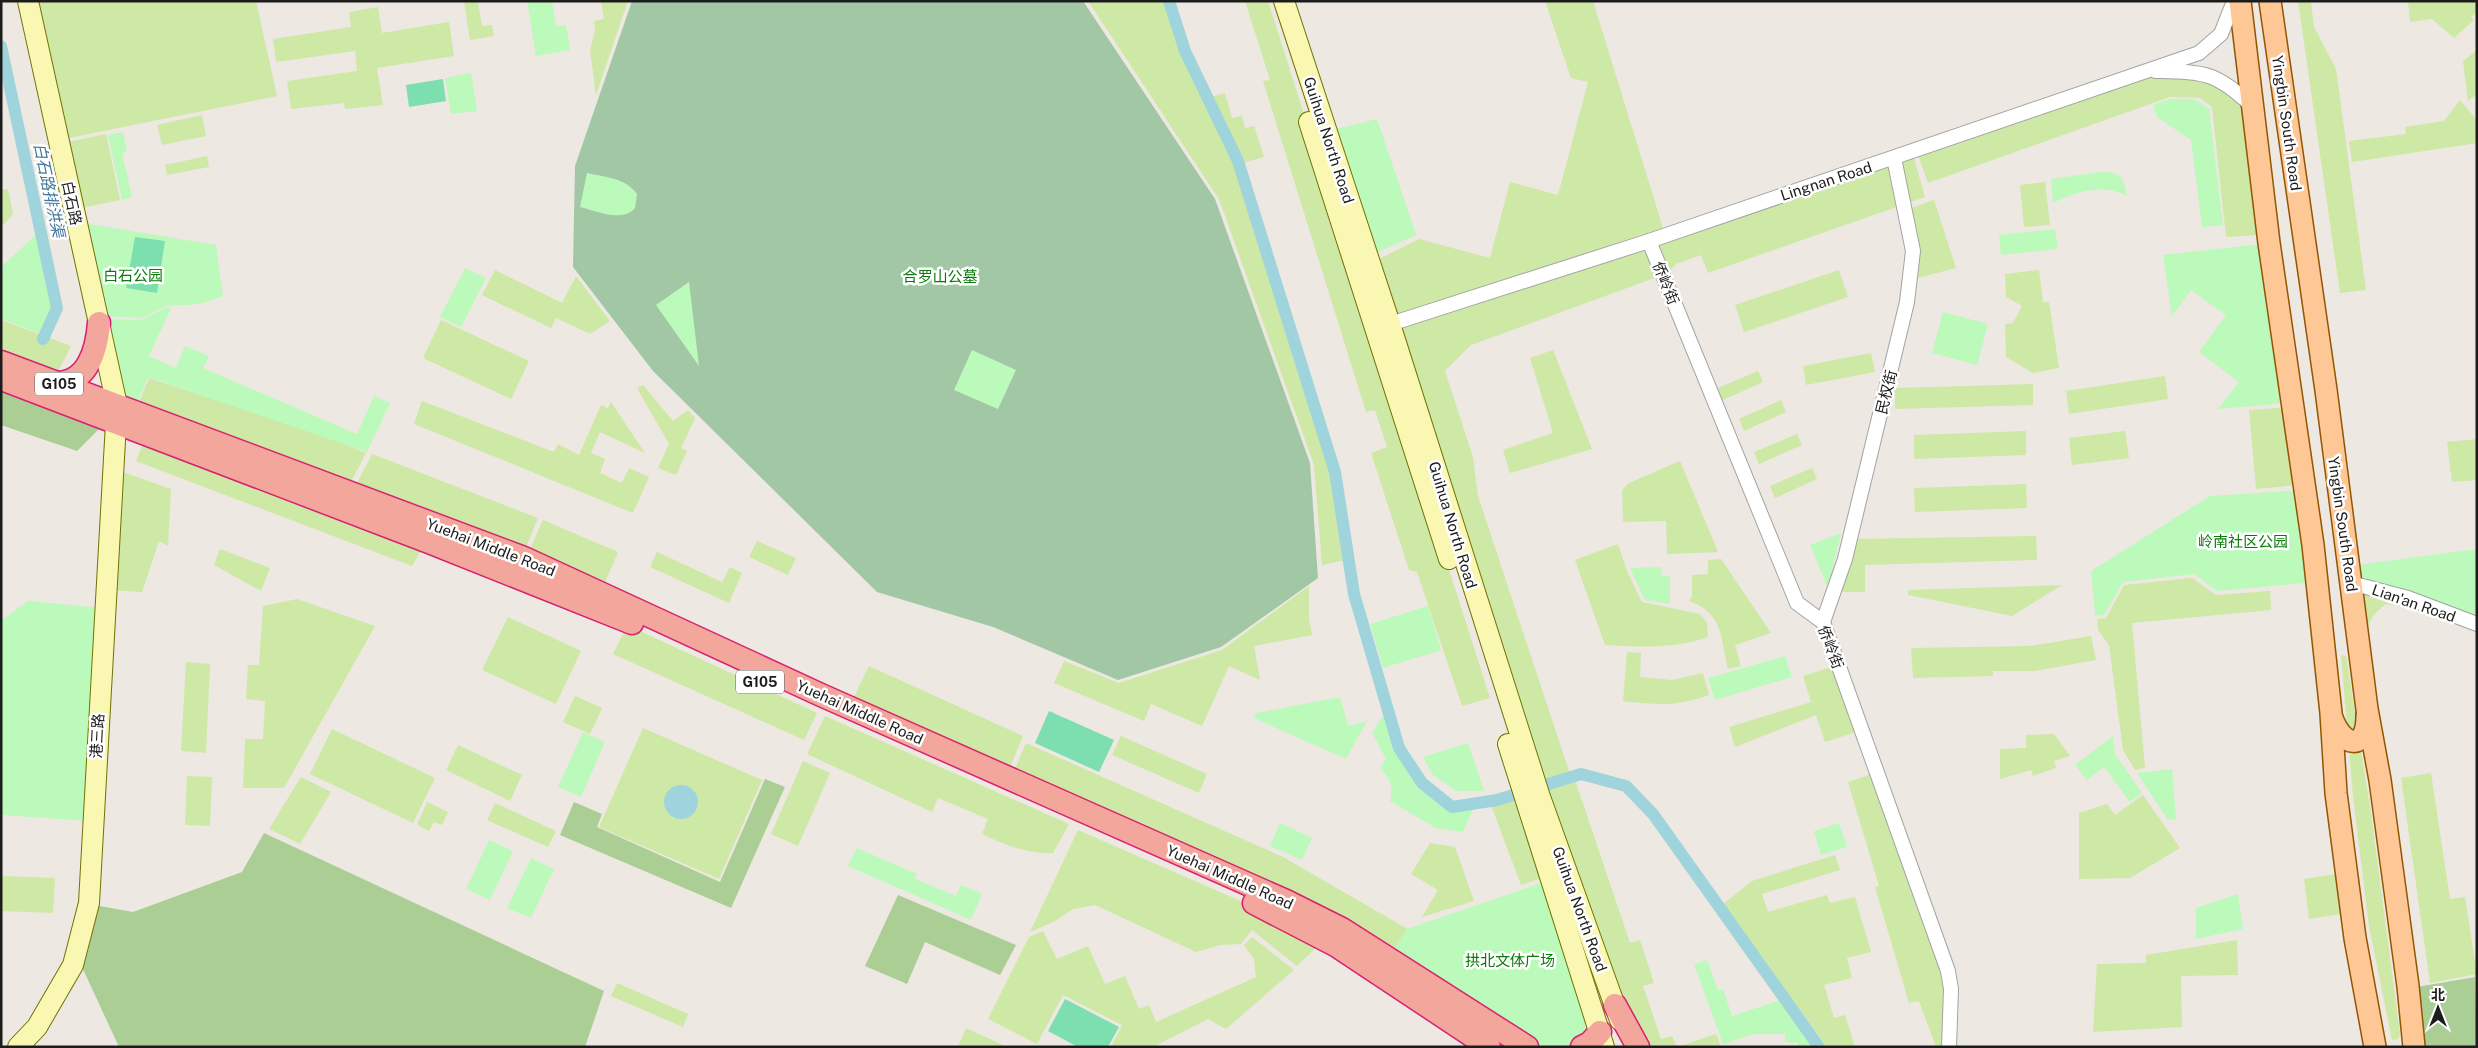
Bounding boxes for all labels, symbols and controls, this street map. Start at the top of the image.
street label: Yingbin South Road [2269,54,2305,192]
street label: Guihua North Road [1301,75,1357,205]
water label: 白石路排洪渠 [30,141,69,241]
street label: Lingnan Road [1778,158,1874,204]
street label: 白石路 [59,179,85,227]
street label: 侨岭街 [1650,259,1682,307]
park label: 白石公园 [103,267,163,284]
park label: 合罗山公墓 [902,268,978,285]
street label: 民权街 [1872,368,1900,416]
road number: G105 [35,372,83,396]
street label: Yingbin South Road [2325,455,2361,593]
street label: Guihua North Road [1426,459,1480,591]
street label: Yuehai Middle Road [424,515,558,579]
park label: 岭南社区公园 [2198,533,2288,550]
street label: Lian'an Road [2370,581,2458,625]
street label: 侨岭街 [1815,623,1847,671]
road number: G105 [736,670,784,694]
street label: Yuehai Middle Road [794,676,926,748]
street label: 港三路 [87,713,107,759]
street label: Yuehai Middle Road [1164,841,1296,913]
street label: Guihua North Road [1549,844,1611,974]
park label: 拱北文体广场 [1465,952,1555,969]
north arrow [2413,983,2463,1033]
text: 北 [2431,987,2445,1003]

